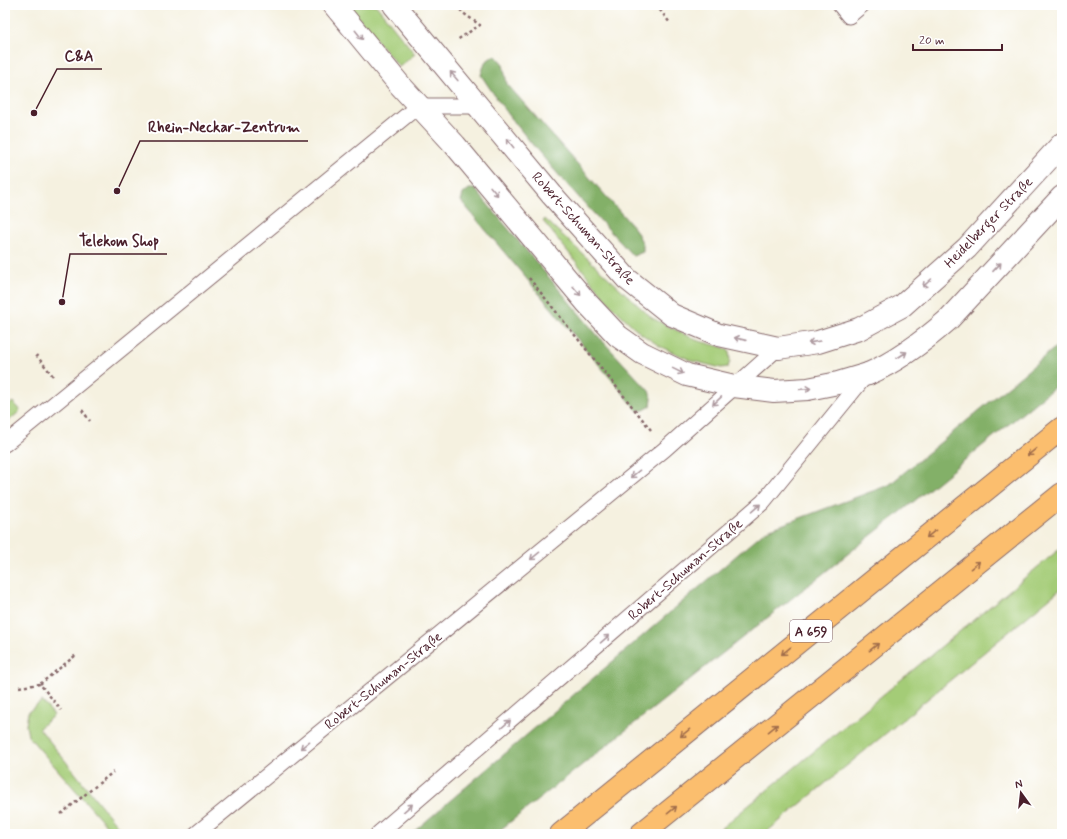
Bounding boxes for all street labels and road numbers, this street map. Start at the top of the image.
street label: Robert-Schuman-Straße [528,168,639,289]
street label: Heidelberger Straße [941,173,1038,274]
street label: Robert-Schuman-Straße [625,515,747,625]
road number: A 659 [790,620,832,642]
street label: Robert-Schuman-Straße [321,628,446,734]

